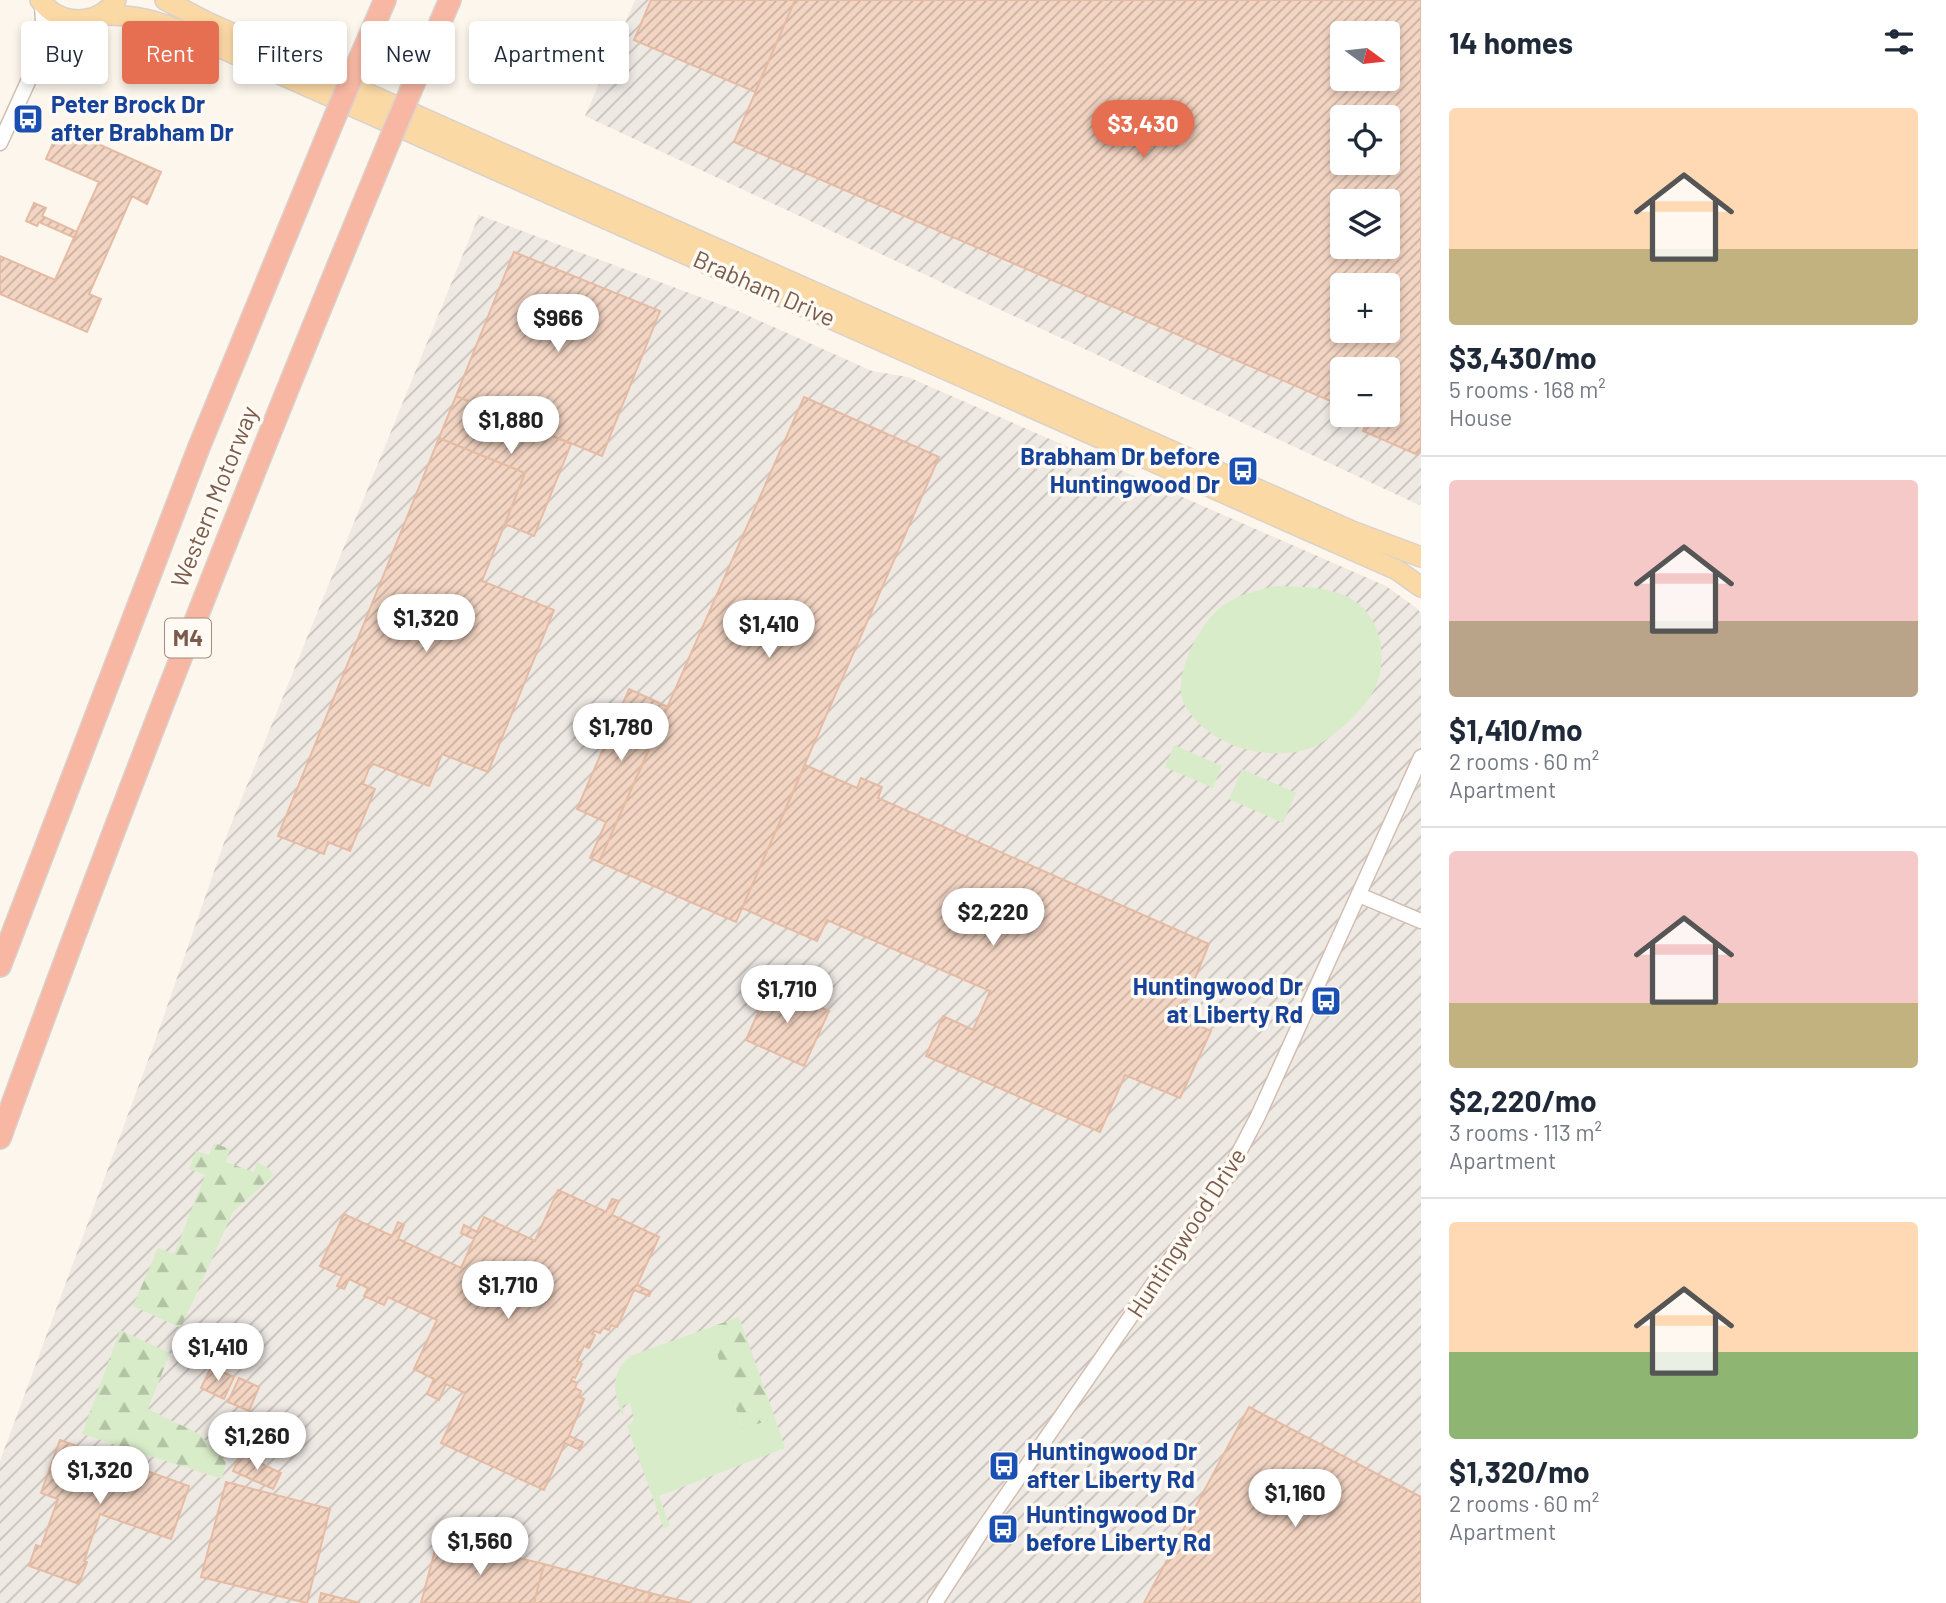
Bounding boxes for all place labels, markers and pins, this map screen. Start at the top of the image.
place label: Peter Brock Dr after Brabham Dr [51,89,234,146]
pin: $3,430 [1086,100,1200,160]
bus stop icon: Peter Brock Dr after Brabham Dr [11,102,45,136]
pin: $966 [517,294,599,354]
pin: $1,880 [454,396,568,456]
place label: Brabham Dr before Huntingwood Dr [1020,441,1220,498]
bus stop icon: Brabham Dr before Huntingwood Dr [1226,454,1260,488]
pin: $1,320 [369,594,483,654]
pin: $1,410 [712,600,826,660]
pin: $1,780 [564,704,678,763]
pin: $2,220 [936,888,1050,948]
pin: $1,710 [730,965,844,1025]
place label: Huntingwood Dr at Liberty Rd [1133,971,1303,1028]
bus stop icon: Huntingwood Dr at Liberty Rd [1309,984,1343,1018]
pin: $1,710 [451,1262,565,1321]
pin: $1,410 [161,1324,275,1383]
pin: $1,260 [200,1412,314,1472]
place label: Huntingwood Dr after Liberty Rd [1027,1436,1197,1493]
pin: $1,320 [43,1446,157,1506]
bus stop icon: Huntingwood Dr after Liberty Rd [987,1449,1021,1483]
pin: $1,160 [1238,1470,1352,1529]
place label: Huntingwood Dr before Liberty Rd [1026,1499,1211,1556]
bus stop icon: Huntingwood Dr before Liberty Rd [986,1512,1020,1546]
pin: $1,560 [423,1518,537,1577]

